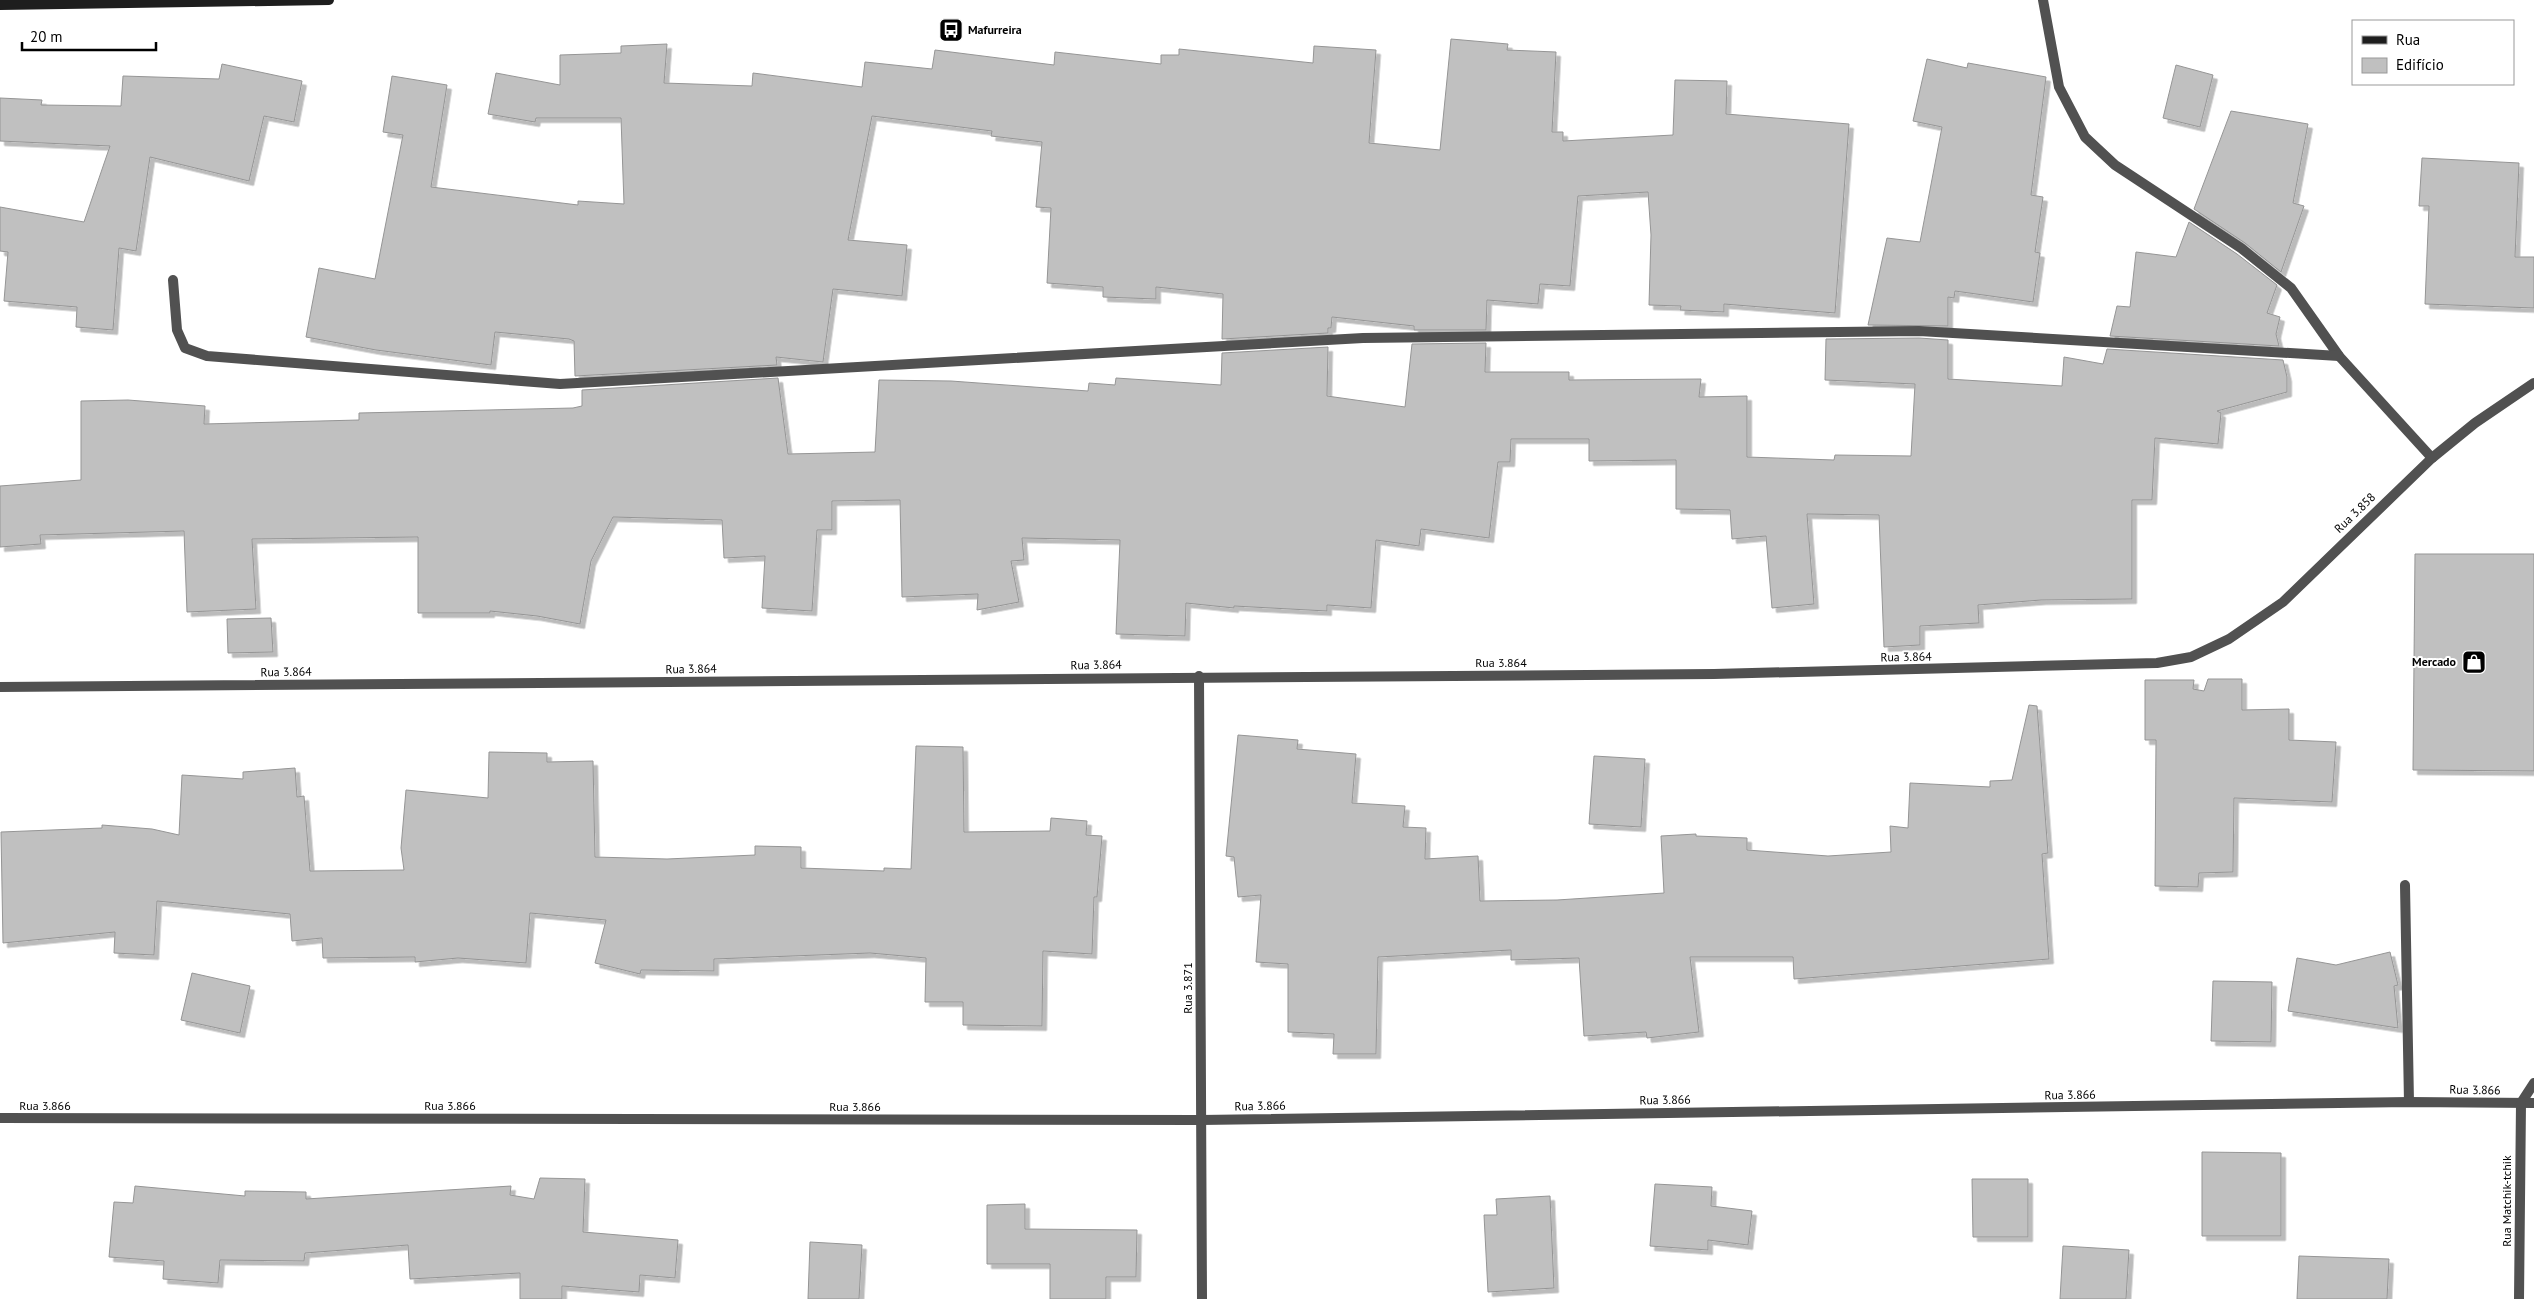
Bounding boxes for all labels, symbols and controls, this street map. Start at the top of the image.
bus stop icon: Mafurreira [938,17,964,43]
scale bar [22,20,156,52]
legend [2352,20,2514,85]
place label: Mafurreira [968,22,1022,37]
text: 20 m [30,27,63,46]
text: Rua [2396,30,2420,49]
text: Edifício [2396,55,2444,74]
street label: Rua 3.858 [2331,489,2378,536]
street label: Rua 3.864 [1880,649,1932,664]
shop icon: Mercado [2461,649,2487,675]
place label: Mercado [2412,654,2457,669]
street label: Rua 3.864 [1475,655,1527,670]
street label: Rua 3.864 [1070,657,1122,672]
street label: Rua 3.864 [665,661,717,676]
street label: Rua 3.864 [260,664,312,679]
street label: Rua 3.871 [1180,962,1195,1014]
street label: Rua 3.866 [2449,1082,2501,1097]
street label: Rua 3.866 [2044,1087,2096,1102]
street label: Rua 3.866 [1639,1092,1691,1107]
street label: Rua 3.866 [19,1098,71,1113]
street label: Rua 3.866 [424,1098,476,1113]
street label: Rua 3.866 [1234,1098,1286,1113]
street label: Rua 3.866 [829,1099,881,1114]
street label: Rua Matchik-tchik [2499,1155,2514,1247]

